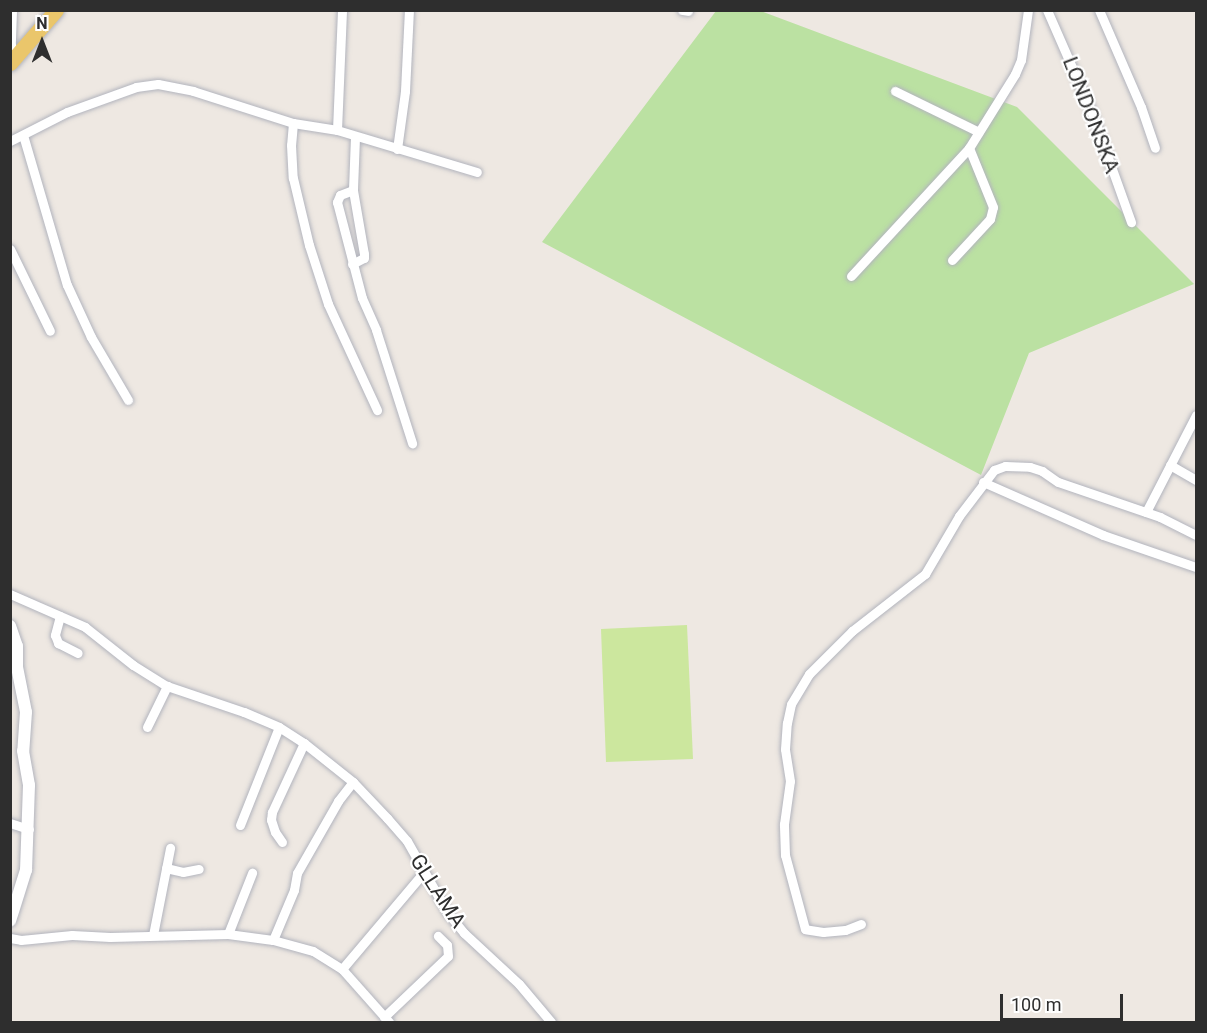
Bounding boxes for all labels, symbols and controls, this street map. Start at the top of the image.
north arrow [12,12,72,72]
text: N [36,14,48,33]
street label: LONDONSKA [1057,53,1125,177]
street label: GLLAMA [405,849,471,933]
scale bar [1003,982,1126,1020]
text: 100 m [1011,994,1062,1015]

